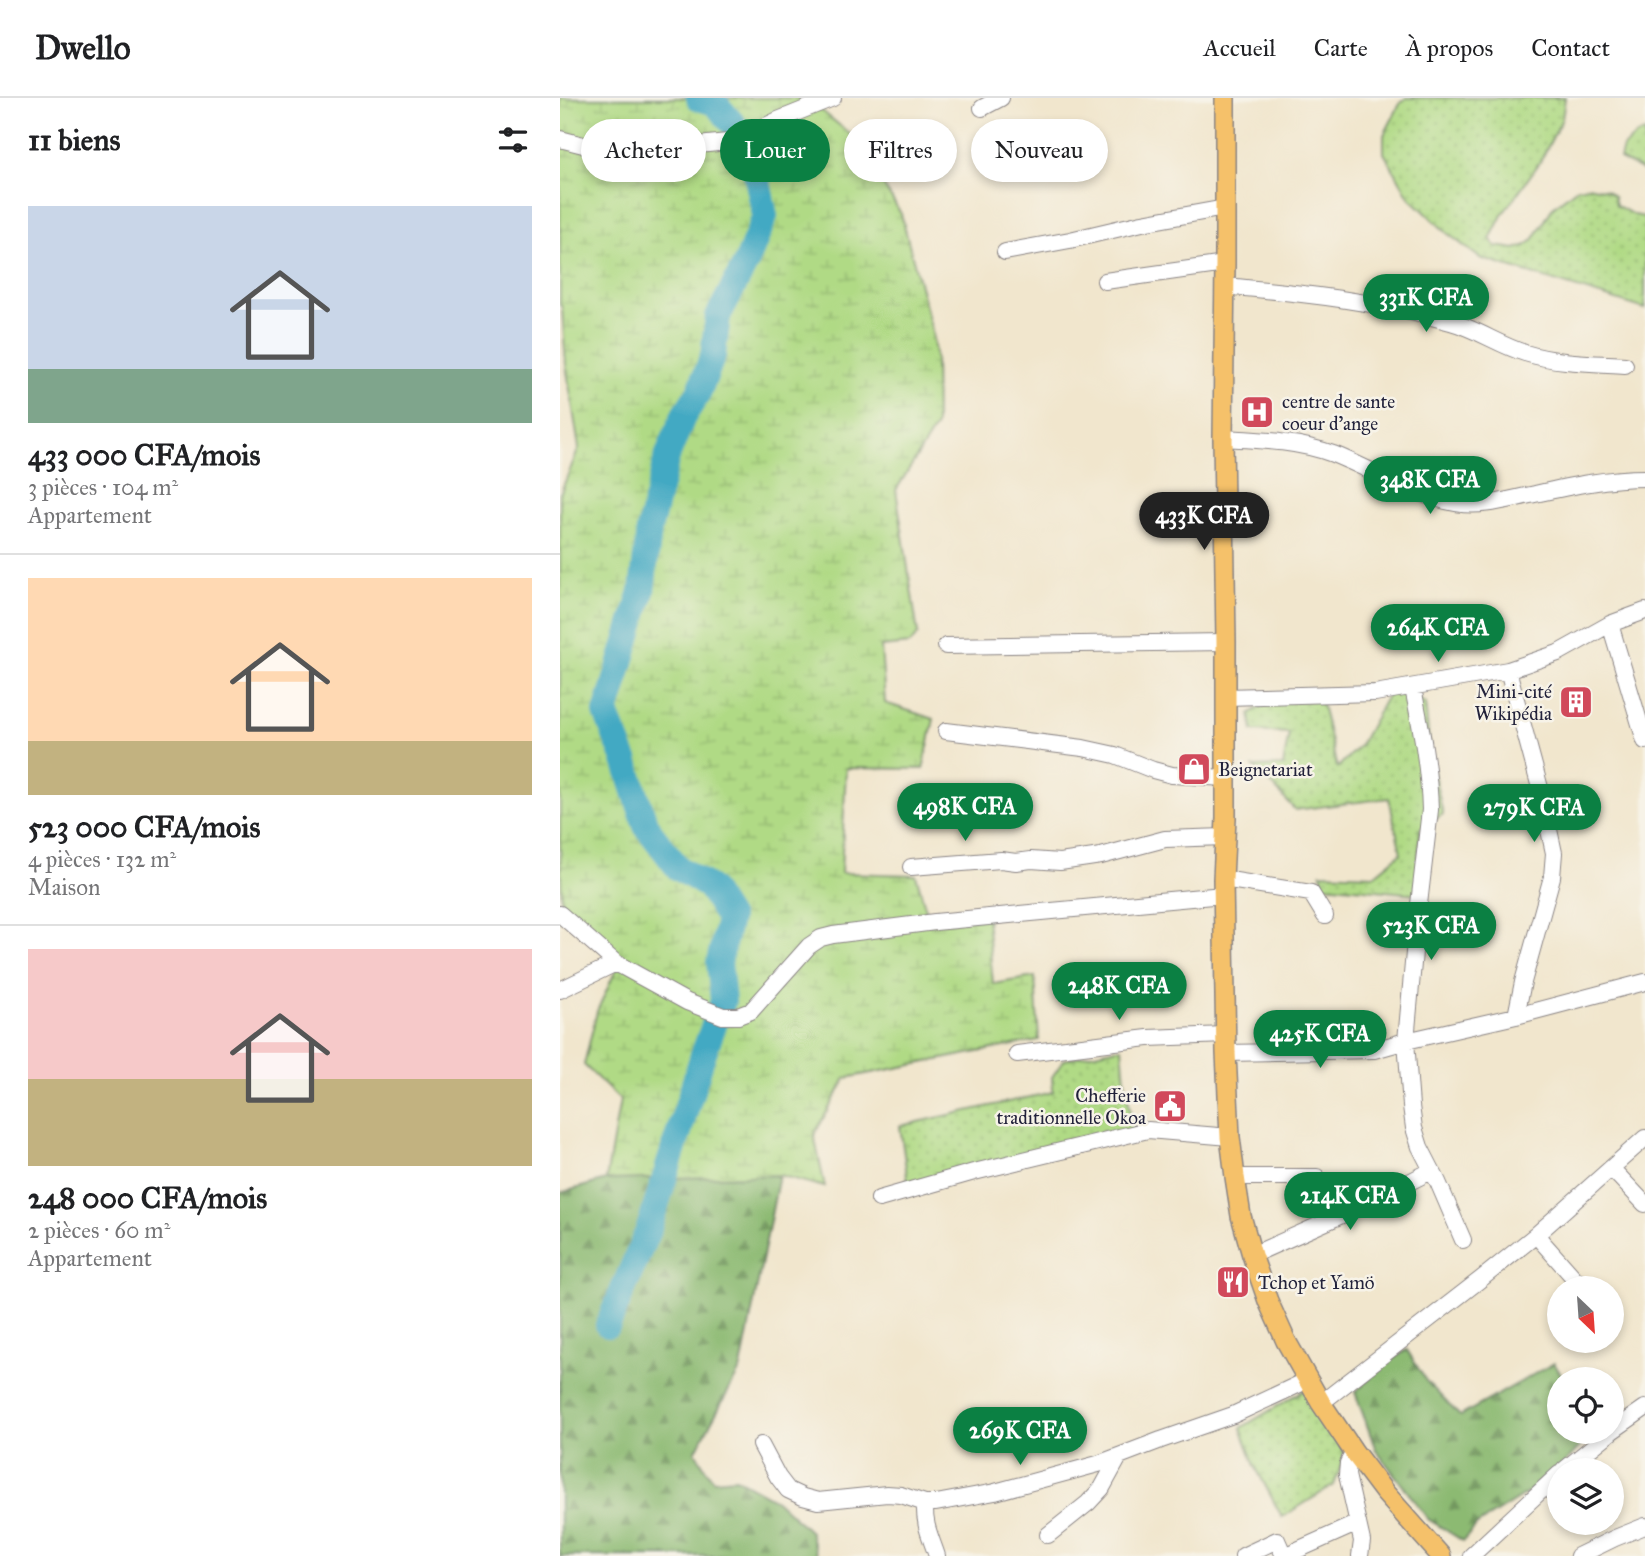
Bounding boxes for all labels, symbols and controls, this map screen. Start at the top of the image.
text: Dwello [35,28,131,68]
text: Accueil [1204,33,1276,63]
text: Carte [1314,33,1368,63]
text: À propos [1406,33,1493,63]
text: Contact [1531,33,1610,63]
chip: Acheter [581,119,706,182]
chip: Louer [720,119,830,182]
chip: Filtres [844,119,957,182]
chip: Nouveau [971,119,1108,182]
icon: filters [494,121,532,159]
text: 11 biens [28,122,120,158]
icon: home [217,252,343,378]
pin: 331K CFA [1354,274,1498,334]
text: 331K CFA [1379,283,1473,311]
place label: centre de sante coeur d'ange [1282,390,1395,436]
hospital icon: centre de sante coeur d'ange [1238,393,1276,431]
text: 433 000 CFA/mois [28,437,261,473]
pin: 348K CFA [1358,456,1502,516]
text: 348K CFA [1380,465,1480,493]
text: 3 pièces · 104 m² [28,473,178,501]
pin: 433K CFA [1132,492,1276,552]
text: Appartement [28,501,152,529]
text: 433K CFA [1155,501,1253,529]
pin: 264K CFA [1366,604,1510,664]
text: 264K CFA [1387,613,1489,641]
icon: home [217,624,343,750]
place label: Mini-cité Wikipédia [1474,680,1553,725]
building icon: Mini-cité Wikipédia [1557,683,1595,721]
shop icon: Beignetariat [1175,750,1213,788]
place label: Beignetariat [1218,758,1313,782]
pin: 498K CFA [893,784,1037,843]
pin: 279K CFA [1462,784,1606,844]
text: 498K CFA [913,792,1017,820]
text: 279K CFA [1483,793,1585,821]
text: 523 000 CFA/mois [28,809,261,845]
text: 4 pièces · 132 m² [28,845,176,873]
text: Maison [28,873,100,901]
pin: 523K CFA [1359,902,1503,962]
text: 523K CFA [1382,911,1480,939]
pin: 248K CFA [1047,962,1191,1022]
text: 248K CFA [1068,971,1170,999]
icon: home [217,995,343,1121]
pin: 425K CFA [1248,1010,1392,1070]
text: 425K CFA [1269,1019,1371,1047]
place label: Chefferie traditionnelle Okoa [996,1084,1147,1129]
public building icon: Chefferie traditionnelle Okoa [1151,1087,1189,1125]
pin: 214K CFA [1278,1172,1422,1232]
text: 248 000 CFA/mois [28,1180,267,1216]
text: 214K CFA [1300,1181,1400,1209]
text: 2 pièces · 60 m² [28,1216,170,1244]
text: Appartement [28,1244,152,1272]
restaurant icon: Tchop et Yamö [1214,1263,1252,1301]
place label: Tchop et Yamö [1258,1271,1375,1294]
north arrow [1547,1276,1624,1353]
map controls [1547,1276,1624,1535]
button: locate [1547,1367,1624,1444]
pin: 269K CFA [948,1408,1092,1467]
text: 269K CFA [969,1416,1071,1444]
button: layers [1547,1458,1624,1535]

